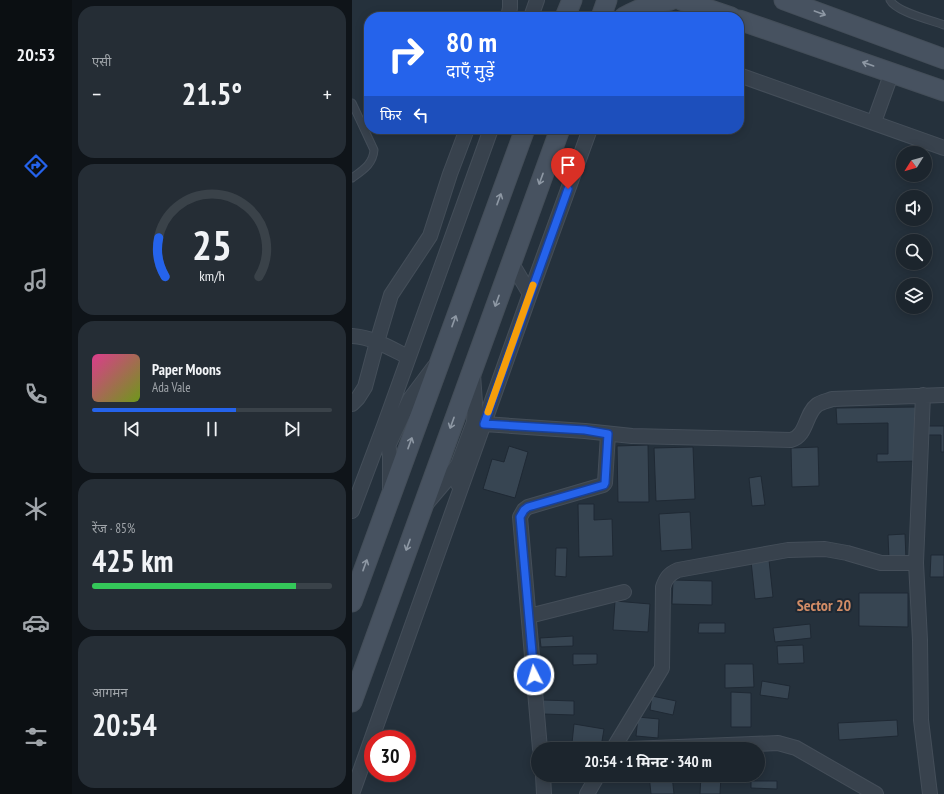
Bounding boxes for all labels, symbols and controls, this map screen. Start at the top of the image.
one-way arrow [814,10,826,18]
text: 80 m [446,23,497,60]
icon: right [380,28,432,80]
text: 20:53 [17,43,55,66]
text: एसी [92,53,111,70]
text: दाएँ मुड़ें [446,59,494,82]
one-way arrow [862,59,874,67]
text: 21.5° [182,74,242,113]
text: − [92,80,101,108]
text: + [323,80,332,108]
icon: left [410,104,432,126]
text: फिर [380,105,402,124]
north arrow [896,146,932,182]
map controls [896,146,932,314]
pin [551,148,585,189]
icon: directions [22,152,50,180]
icon: arrive [557,154,579,176]
one-way arrow [537,172,545,184]
button: sound [896,190,932,226]
one-way arrow [496,192,503,205]
text: 25 [192,218,232,271]
button: search [896,234,932,270]
icon: music [22,266,50,294]
text: km/h [199,266,225,285]
button: layers [896,278,932,314]
one-way arrow [492,294,500,306]
one-way arrow [451,315,459,327]
text: Paper Moons [152,360,221,379]
text: Ada Vale [152,379,191,396]
icon: phone [22,380,50,408]
one-way arrow [448,417,456,429]
icon: previous [121,418,143,440]
icon: pause [201,418,223,440]
icon: next [281,418,303,440]
one-way arrow [407,437,414,450]
icon: climate [22,495,50,523]
text: रेंज · 85% [92,520,135,537]
one-way arrow [404,539,412,551]
text: 425 km [92,541,173,580]
one-way arrow [362,560,370,572]
district label: Sector 20 [797,595,852,615]
icon: car [22,609,50,637]
position arrow [513,654,555,696]
text: आगमन [92,684,128,701]
text: 20:54 [92,705,157,744]
icon: filters [22,723,50,751]
speed limit sign: 30 [364,730,416,782]
text: 20:54 · 1 मिनट · 340 m [584,752,712,771]

